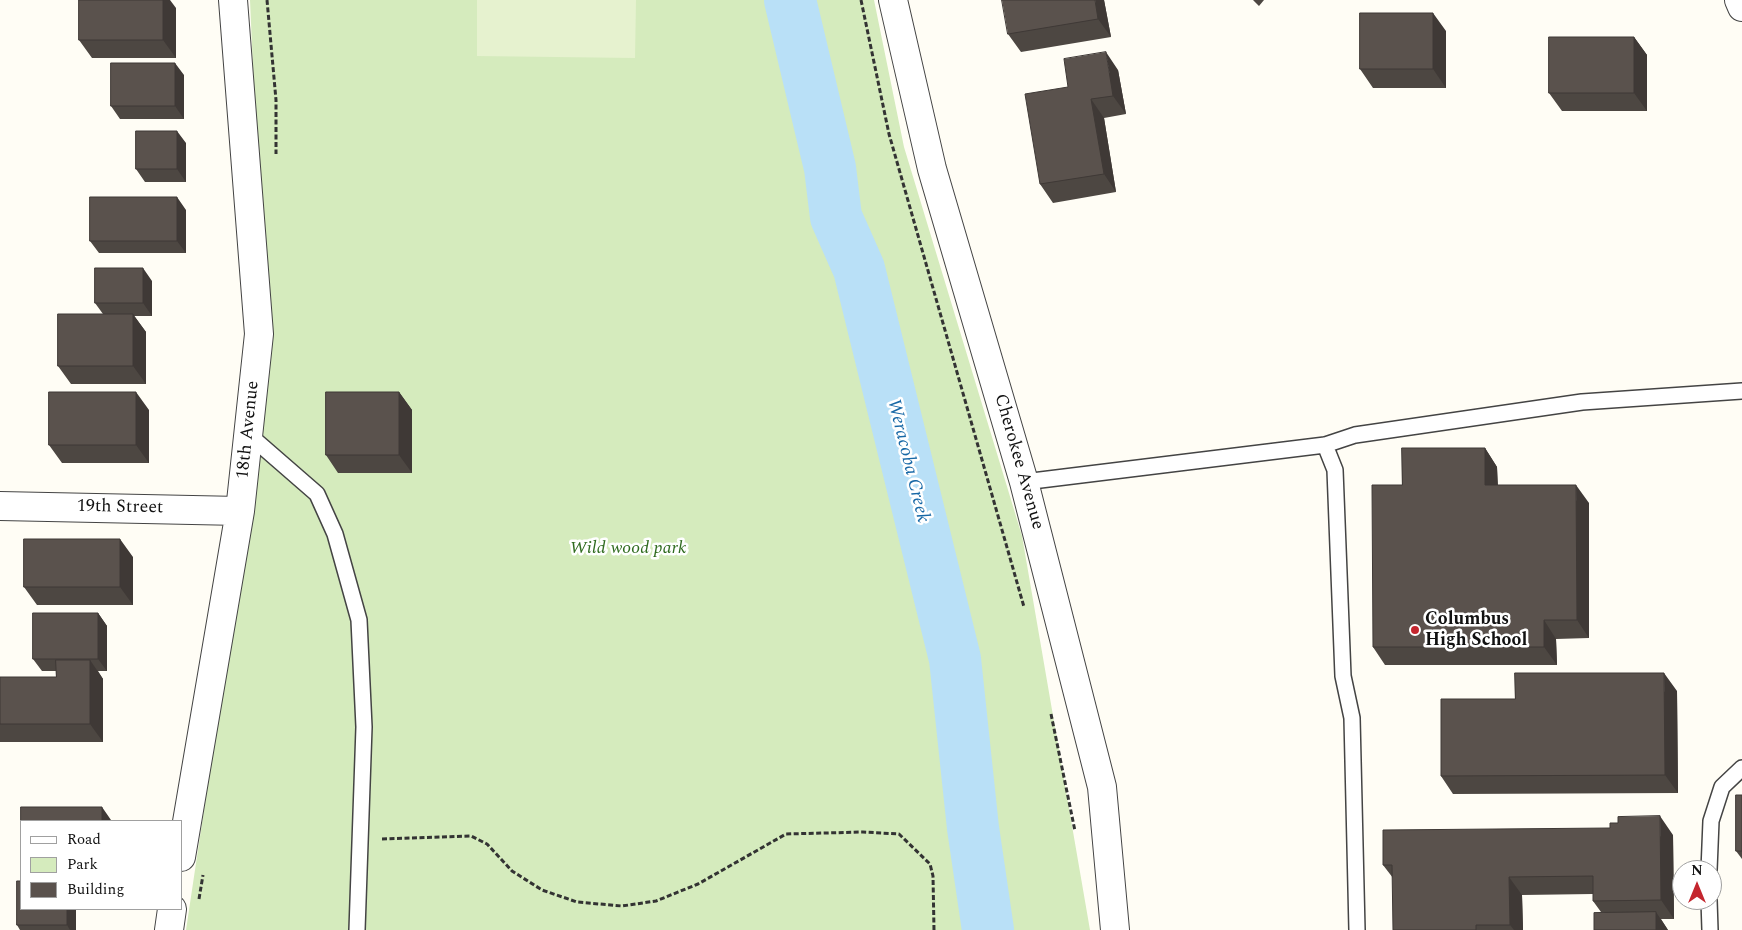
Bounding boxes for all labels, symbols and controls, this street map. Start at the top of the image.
street label: 18th Avenue [233,380,265,480]
street label: Cherokee Avenue [988,392,1048,532]
water label: Weracoba Creek [881,397,933,525]
street label: 19th Street [77,496,163,520]
park label: Wild wood park [570,538,686,560]
place label: Columbus High School [1425,609,1527,652]
marker: Columbus High School [1409,624,1421,636]
legend [20,820,182,910]
text: Road [67,828,101,851]
text: Park [67,853,98,876]
north arrow [1672,860,1722,910]
text: N [1691,860,1703,881]
text: Building [67,878,124,901]

